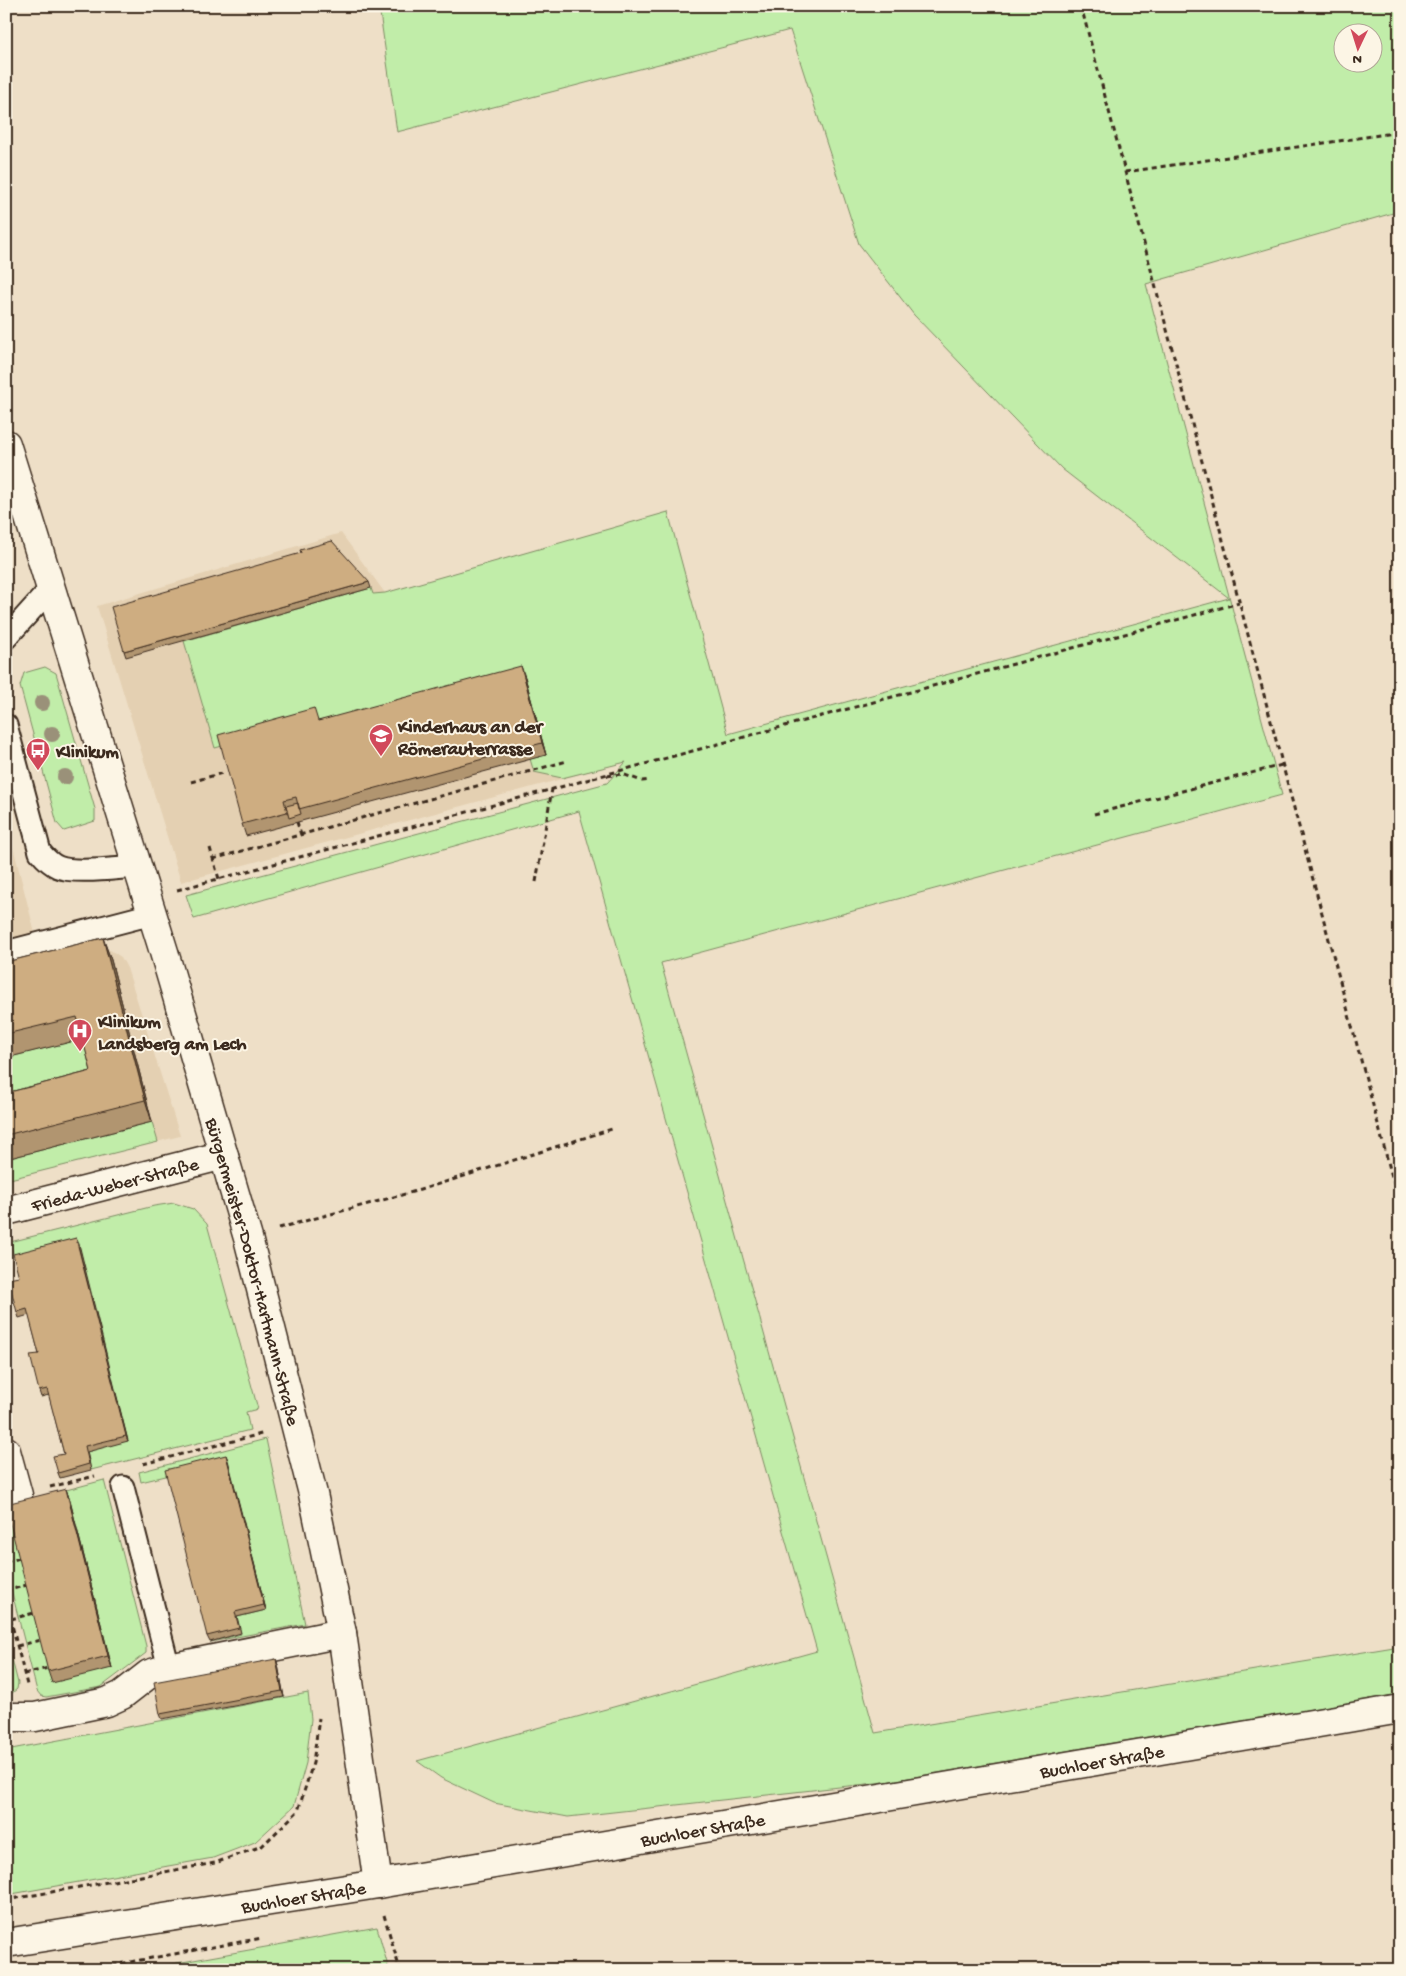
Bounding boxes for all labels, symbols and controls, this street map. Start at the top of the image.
north arrow [1334,22,1384,72]
text: N [1352,50,1362,67]
place label: Kinderhaus an der Römerauterrasse [397,717,544,762]
school or university icon: Kinderhaus an der Römerauterrasse [368,723,394,757]
bus stop icon: Klinikum [25,737,51,771]
place label: Klinikum [55,742,119,765]
place label: Klinikum Landsberg am Lech [97,1012,247,1057]
hospital icon: Klinikum Landsberg am Lech [67,1018,93,1052]
street label: Bürgermeister-Doktor-Hartmann-Straße [198,1115,303,1429]
street label: Frieda-Weber-Straße [28,1154,202,1219]
street label: Buchloer Straße [1038,1742,1166,1786]
street label: Buchloer Straße [638,1810,767,1854]
street label: Buchloer Straße [239,1878,368,1921]

